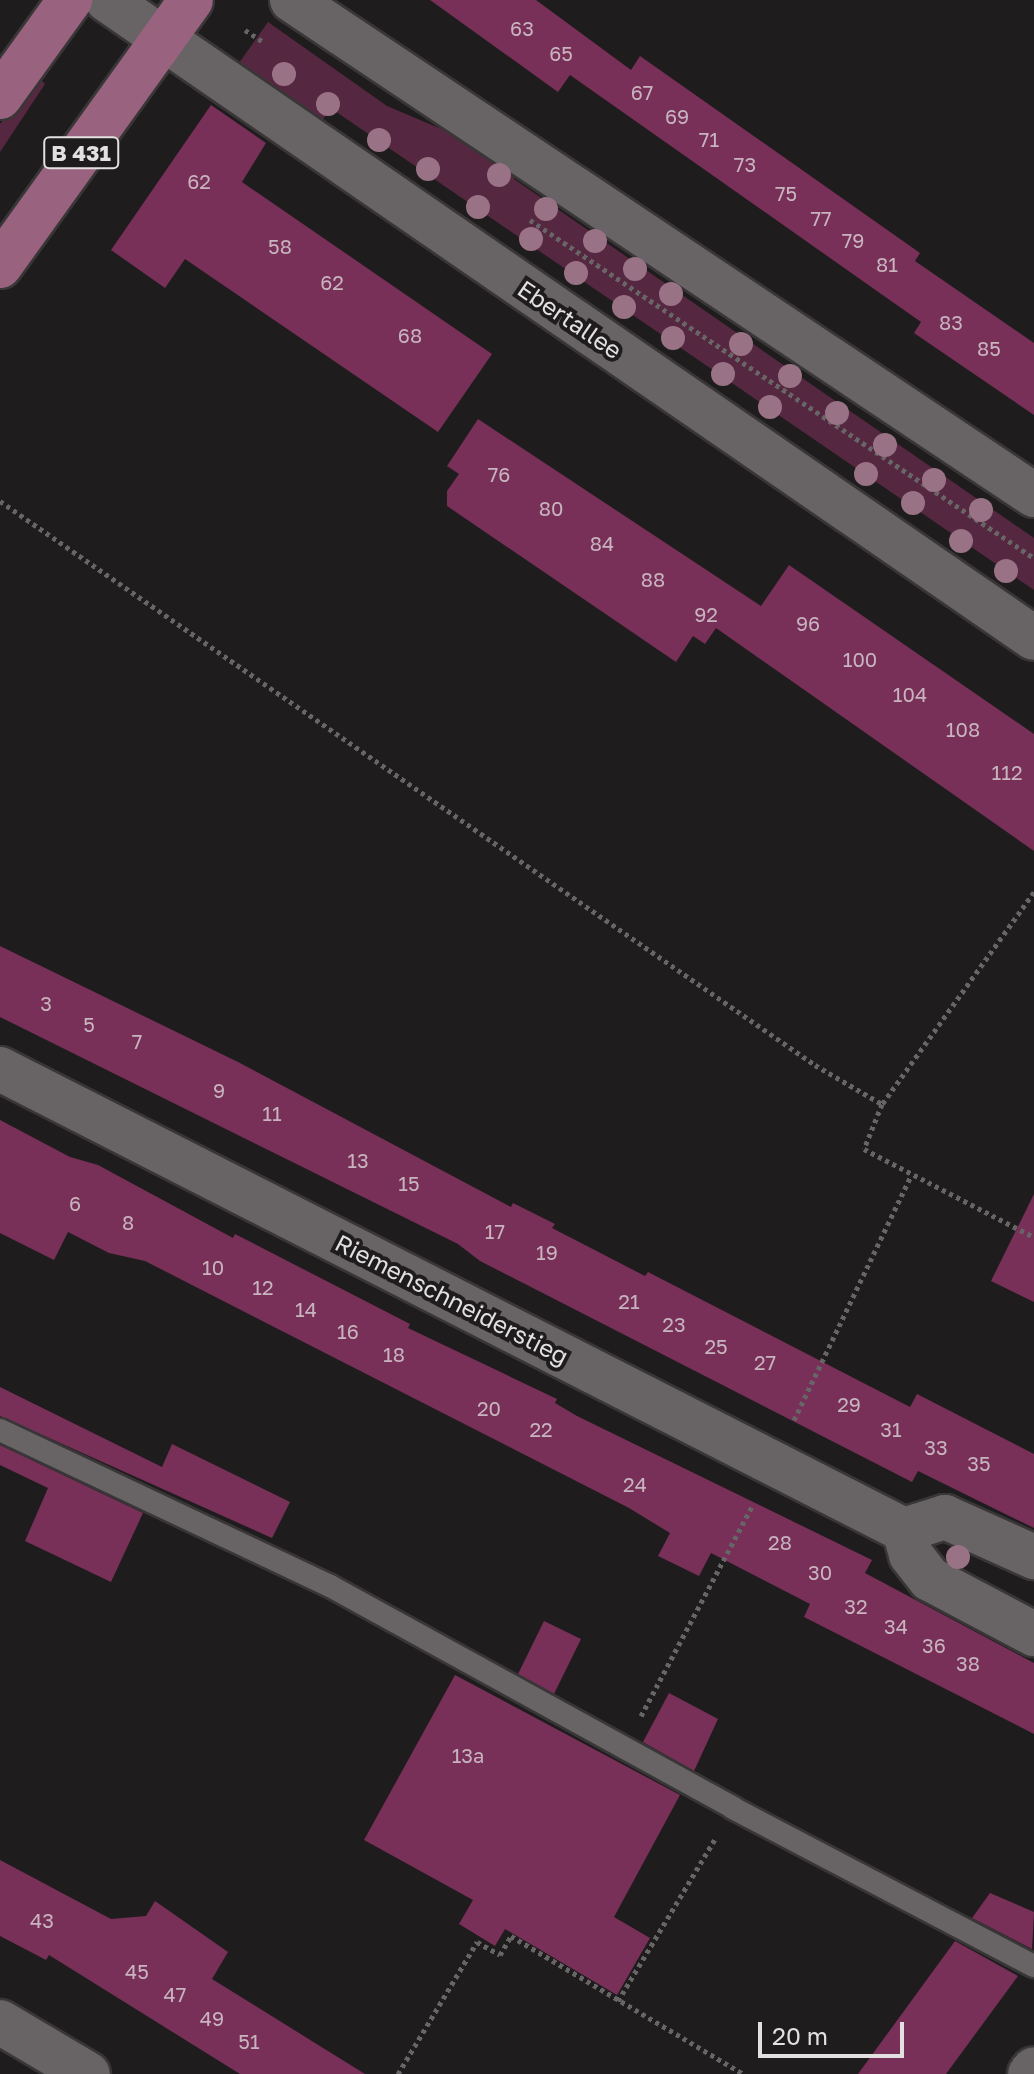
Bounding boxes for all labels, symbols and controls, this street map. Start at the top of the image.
house number: 63 [510,16,534,40]
house number: 65 [549,41,573,65]
house number: 67 [631,80,653,104]
house number: 69 [665,104,689,128]
house number: 71 [699,127,719,151]
road number: B 431 [43,135,119,171]
house number: 73 [734,152,756,176]
house number: 62 [187,169,211,193]
house number: 75 [775,181,797,205]
house number: 77 [810,206,832,230]
house number: 79 [842,228,864,252]
house number: 58 [268,234,292,258]
house number: 81 [876,252,898,276]
house number: 62 [320,270,344,294]
street label: Ebertallee [513,274,627,364]
house number: 83 [939,310,963,334]
house number: 68 [398,323,422,347]
house number: 85 [977,336,1001,360]
house number: 76 [488,462,510,486]
house number: 80 [539,496,563,520]
house number: 84 [590,531,614,555]
house number: 88 [641,567,665,591]
house number: 92 [694,602,718,626]
house number: 96 [796,611,820,635]
house number: 100 [843,647,877,671]
house number: 104 [893,682,927,706]
house number: 108 [946,717,980,741]
house number: 112 [992,760,1022,784]
house number: 3 [40,991,52,1015]
house number: 5 [83,1012,95,1036]
house number: 7 [132,1029,142,1053]
house number: 9 [213,1078,225,1102]
house number: 11 [262,1101,282,1125]
house number: 13 [347,1148,369,1172]
house number: 15 [398,1171,420,1195]
house number: 6 [69,1191,81,1215]
house number: 8 [122,1210,134,1234]
house number: 17 [485,1219,505,1243]
street label: Riemenschneiderstieg [331,1228,573,1370]
house number: 19 [536,1240,558,1264]
house number: 10 [202,1255,224,1279]
house number: 12 [252,1275,274,1299]
house number: 21 [618,1289,640,1313]
house number: 14 [295,1297,317,1321]
house number: 23 [662,1312,686,1336]
house number: 16 [337,1319,359,1343]
house number: 25 [704,1334,728,1358]
house number: 18 [383,1342,405,1366]
house number: 27 [754,1350,776,1374]
house number: 29 [837,1392,861,1416]
house number: 20 [477,1396,501,1420]
house number: 22 [529,1417,553,1441]
house number: 31 [880,1417,902,1441]
house number: 33 [924,1435,948,1459]
house number: 35 [967,1451,991,1475]
house number: 24 [623,1472,647,1496]
house number: 28 [768,1530,792,1554]
house number: 30 [808,1560,832,1584]
house number: 32 [844,1594,868,1618]
house number: 34 [884,1614,908,1638]
house number: 36 [922,1633,946,1657]
house number: 38 [956,1651,980,1675]
house number: 13a [452,1743,484,1767]
house number: 43 [30,1908,54,1932]
house number: 45 [125,1959,149,1983]
house number: 47 [164,1982,186,2006]
house number: 49 [200,2006,224,2030]
scale bar [762,2006,908,2056]
text: 20 m [772,2021,828,2050]
house number: 51 [238,2029,260,2053]

